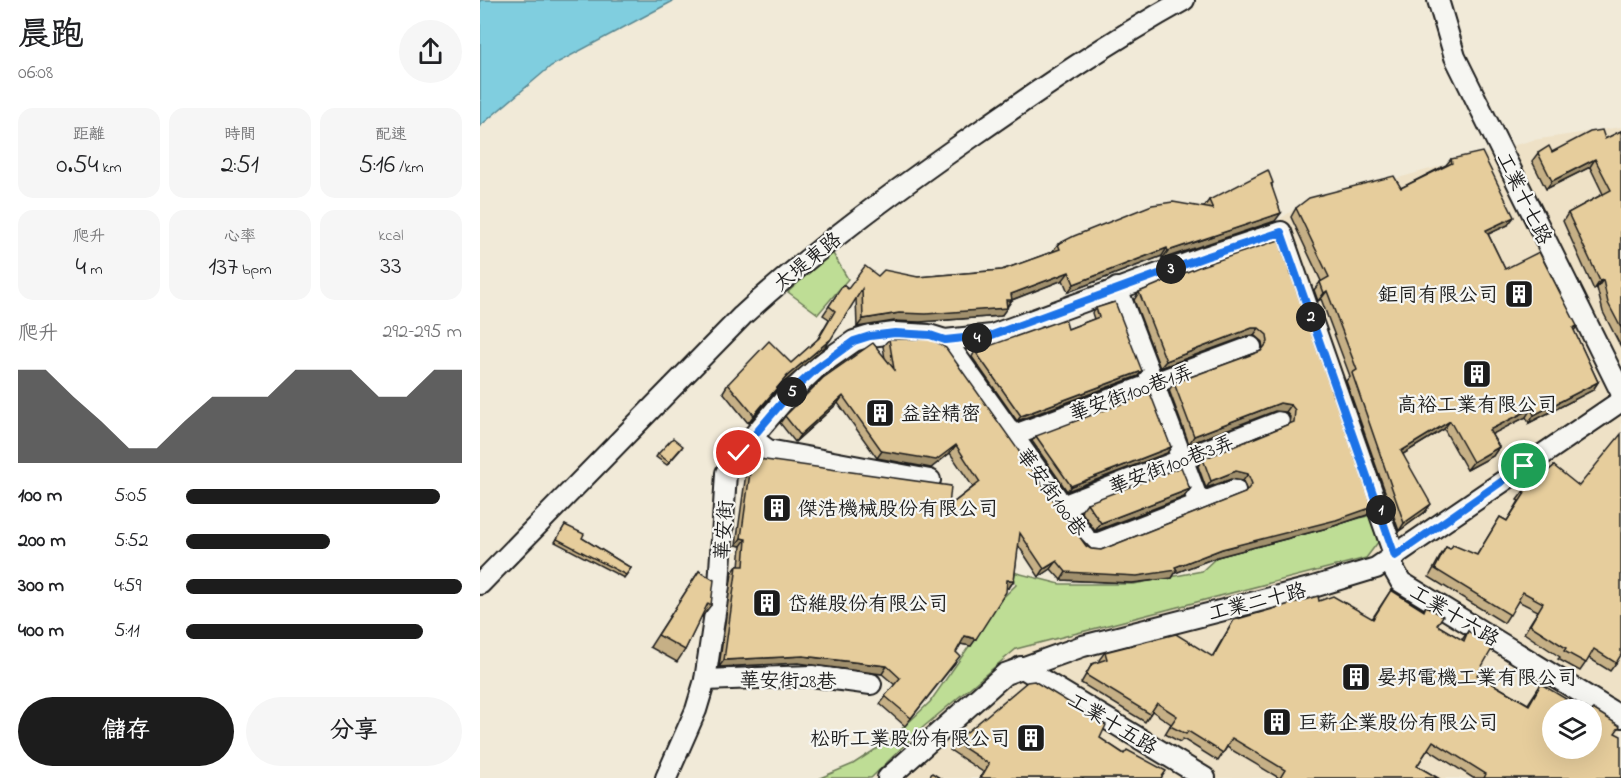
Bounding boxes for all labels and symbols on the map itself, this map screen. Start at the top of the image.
street label: 工業十七路 [1488,148,1558,251]
street label: 太堤東路 [768,226,850,299]
pin: 3 [1156,254,1186,284]
building icon: 鉅同有限公司 [1503,278,1535,310]
place label: 鉅同有限公司 [1378,282,1498,311]
pin: 2 [1296,302,1326,332]
pin: 4 [962,323,992,353]
street label: 華安街100巷1弄 [1066,358,1198,430]
building icon: 高裕工業有限公司 [1461,358,1493,390]
pin: 5 [777,377,807,407]
place label: 高裕工業有限公司 [1397,392,1557,421]
building icon: 益詮精密 [864,397,896,429]
place label: 益詮精密 [901,401,981,430]
pin [713,427,764,478]
street label: 華安街100巷3弄 [1105,429,1239,504]
pin [1498,440,1549,491]
street label: 華安街100巷 [1008,443,1093,545]
building icon: 傑浩機械股份有限公司 [761,492,793,524]
pin: 1 [1366,495,1396,525]
place label: 傑浩機械股份有限公司 [798,496,998,525]
street label: 華安街 [709,499,742,561]
street label: 工業二十路 [1206,577,1311,630]
street label: 工業十六路 [1403,579,1505,656]
building icon: 岱維股份有限公司 [751,587,783,619]
place label: 岱維股份有限公司 [788,591,948,620]
building icon: 晏邦電機工業有限公司 [1340,661,1372,693]
place label: 晏邦電機工業有限公司 [1377,665,1577,694]
street label: 華安街28巷 [739,667,838,698]
street label: 工業十五路 [1061,687,1163,764]
building icon: 巨薪企業股份有限公司 [1261,706,1293,738]
place label: 巨薪企業股份有限公司 [1298,710,1498,739]
building icon: 松昕工業股份有限公司 [1015,722,1047,754]
place label: 松昕工業股份有限公司 [810,726,1010,755]

